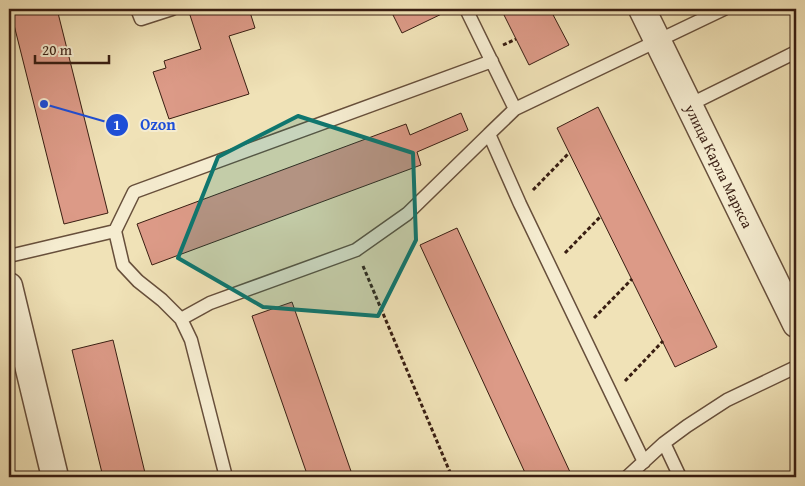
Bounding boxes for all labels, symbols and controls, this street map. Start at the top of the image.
scale bar [35,32,109,64]
text: 20 m [42,39,73,60]
street label: улица Карла Маркса [679,100,759,232]
callout: Ozon [105,109,185,140]
text: Ozon [140,112,176,136]
text: 1 [113,114,121,135]

